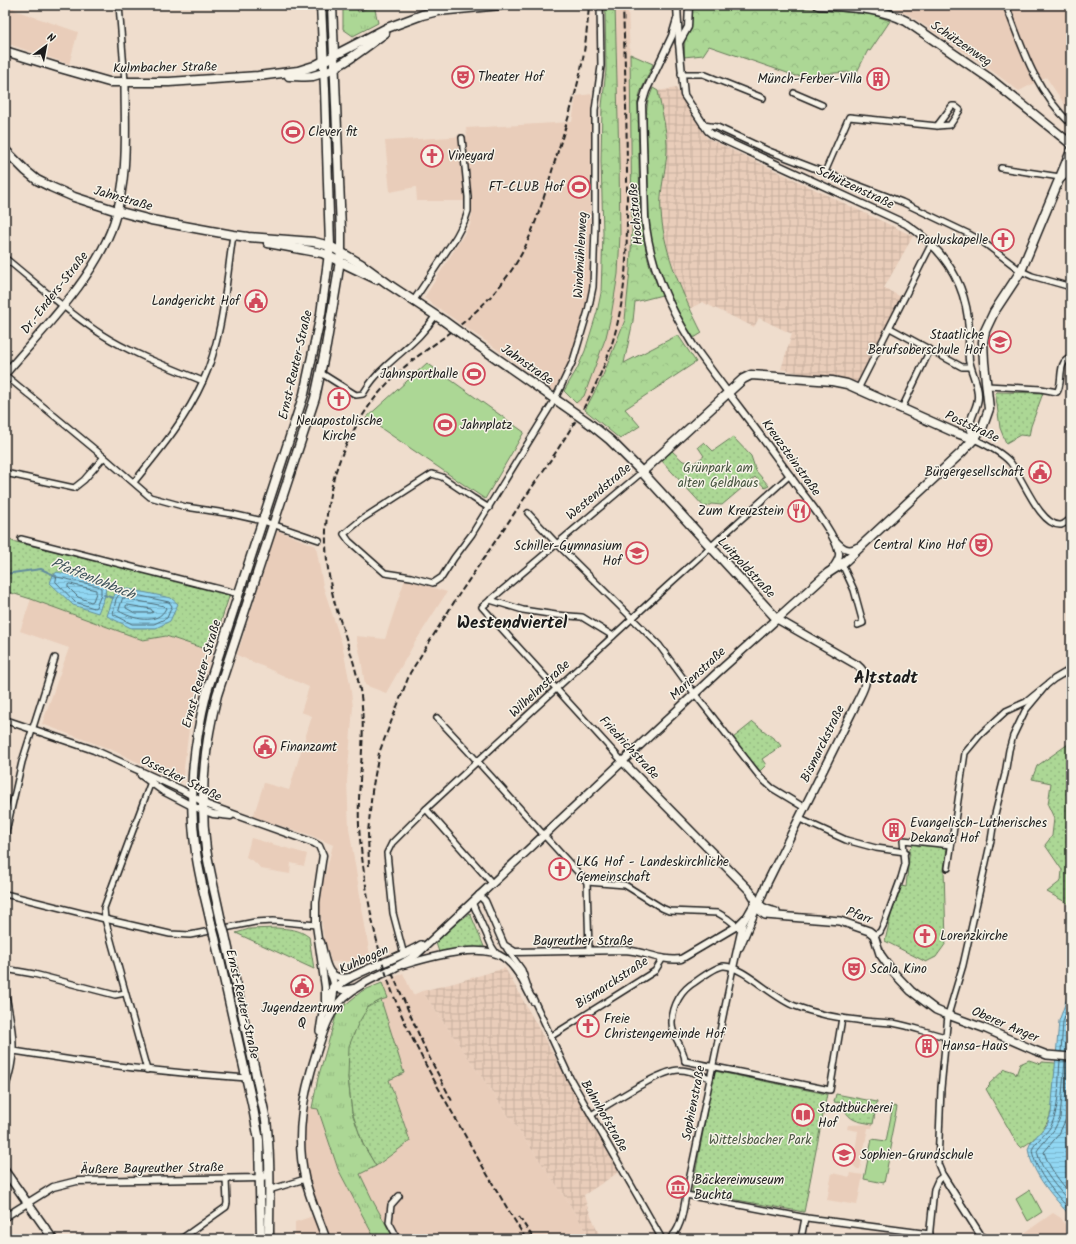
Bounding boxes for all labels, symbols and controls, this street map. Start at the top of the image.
street label: Schützenweg [926,16,996,72]
north arrow [26,26,66,66]
text: N [43,29,59,48]
street label: Kulmbacher Straße [113,57,217,79]
theatre icon: Theater Hof [450,64,476,90]
building icon: Münch-Ferber-Villa [865,66,891,92]
place label: Theater Hof [478,67,545,88]
place label: Münch-Ferber-Villa [757,69,862,90]
sports icon: Clever fit [280,119,306,145]
place label: Clever fit [308,122,359,143]
church icon: Vineyard [419,143,445,169]
place label: Vineyard [448,146,494,167]
street label: Schützenstraße [813,161,898,215]
sports icon: FT-CLUB Hof [566,174,592,200]
place label: FT-CLUB Hof [489,177,565,198]
street label: Jahnstraße [91,181,155,217]
street label: Hochstraße [623,182,649,246]
street label: Windmühlenweg [568,211,594,299]
church icon: Pauluskapelle [990,227,1016,253]
place label: Pauluskapelle [917,230,988,251]
street label: Dr.-Enders-Straße [16,247,94,339]
public building icon: Landgericht Hof [243,288,269,314]
place label: Landgericht Hof [151,291,241,312]
street label: Ernst-Reuter-Straße [273,308,319,422]
place label: Staatliche Berufsoberschule Hof [868,325,985,361]
school or university icon: Staatliche Berufsoberschule Hof [987,329,1013,355]
street label: Jahnstraße [496,339,558,391]
sports icon: Jahnsporthalle [461,361,487,387]
place label: Jahnsporthalle [380,364,458,385]
church icon: Neuapostolische Kirche [326,386,352,412]
street label: Poststraße [941,405,1003,449]
place label: Neuapostolische Kirche [296,411,382,447]
sports icon: Jahnplatz [432,412,458,438]
place label: Jahnplatz [460,415,513,436]
street label: Kreuzsteinstraße [756,415,826,501]
street label: Westendstraße [562,458,637,526]
park label: Grünpark am alten Geldhaus [678,458,759,494]
public building icon: Bürgergesellschaft [1027,459,1053,485]
place label: Bürgergesellschaft [925,462,1025,483]
restaurant icon: Zum Kreuzstein [786,498,812,524]
place label: Zum Kreuzstein [698,501,784,522]
street label: Luitpoldstraße [712,532,780,604]
theatre icon: Central Kino Hof [968,532,994,558]
place label: Central Kino Hof [873,535,967,556]
place label: Schiller-Gymnasium Hof [514,536,623,572]
school or university icon: Schiller-Gymnasium Hof [624,540,650,566]
water label: Pfaffenlohbach [48,552,140,606]
district label: Westendviertel [457,610,568,637]
street label: Ernst-Reuter-Straße [176,617,228,731]
street label: Marienstraße [665,642,731,706]
street label: Wilhelmstraße [505,655,576,723]
district label: Altstadt [854,665,918,692]
street label: Bismarckstraße [795,702,851,786]
street label: Friedrichstraße [594,711,664,785]
public building icon: Finanzamt [252,734,278,760]
place label: Finanzamt [280,737,338,758]
street label: Ossecker Straße [137,750,225,808]
place label: Evangelisch-Lutherisches Dekanat Hof [910,813,1047,849]
building icon: Evangelisch-Lutherisches Dekanat Hof [881,817,907,843]
place label: LKG Hof - Landeskirchliche Gemeinschaft [576,852,729,888]
church icon: LKG Hof - Landeskirchliche Gemeinschaft [547,856,573,882]
street label: Pfarr [843,902,876,931]
church icon: Lorenzkirche [912,923,938,949]
place label: Lorenzkirche [940,926,1008,947]
street label: Bayreuther Straße [533,931,633,952]
street label: Kuhbogen [336,940,392,980]
street label: Ernst-Reuter-Straße [219,947,265,1061]
street label: Bismarckstraße [571,951,653,1015]
theatre icon: Scala Kino [841,956,867,982]
place label: Scala Kino [870,959,927,980]
public building icon: Jugendzentrum Q [289,973,315,999]
place label: Jugendzentrum Q [261,998,343,1034]
street label: Oberer Anger [968,1001,1043,1049]
place label: Freie Christengemeinde Hof [604,1009,726,1045]
church icon: Freie Christengemeinde Hof [575,1013,601,1039]
building icon: Hansa-Haus [914,1033,940,1059]
place label: Hansa-Haus [942,1036,1008,1057]
street label: Sophienstraße [676,1063,712,1142]
street label: Bahnhofstraße [575,1076,633,1156]
place label: Stadtbücherei Hof [818,1098,893,1134]
library icon: Stadtbücherei Hof [790,1102,816,1128]
park label: Wittelsbacher Park [709,1130,812,1151]
school or university icon: Sophien-Grundschule [831,1142,857,1168]
place label: Sophien-Grundschule [860,1145,973,1166]
street label: Äußere Bayreuther Straße [80,1157,224,1181]
place label: Bäckereimuseum Buchta [694,1170,784,1206]
museum icon: Bäckereimuseum Buchta [665,1174,691,1200]

